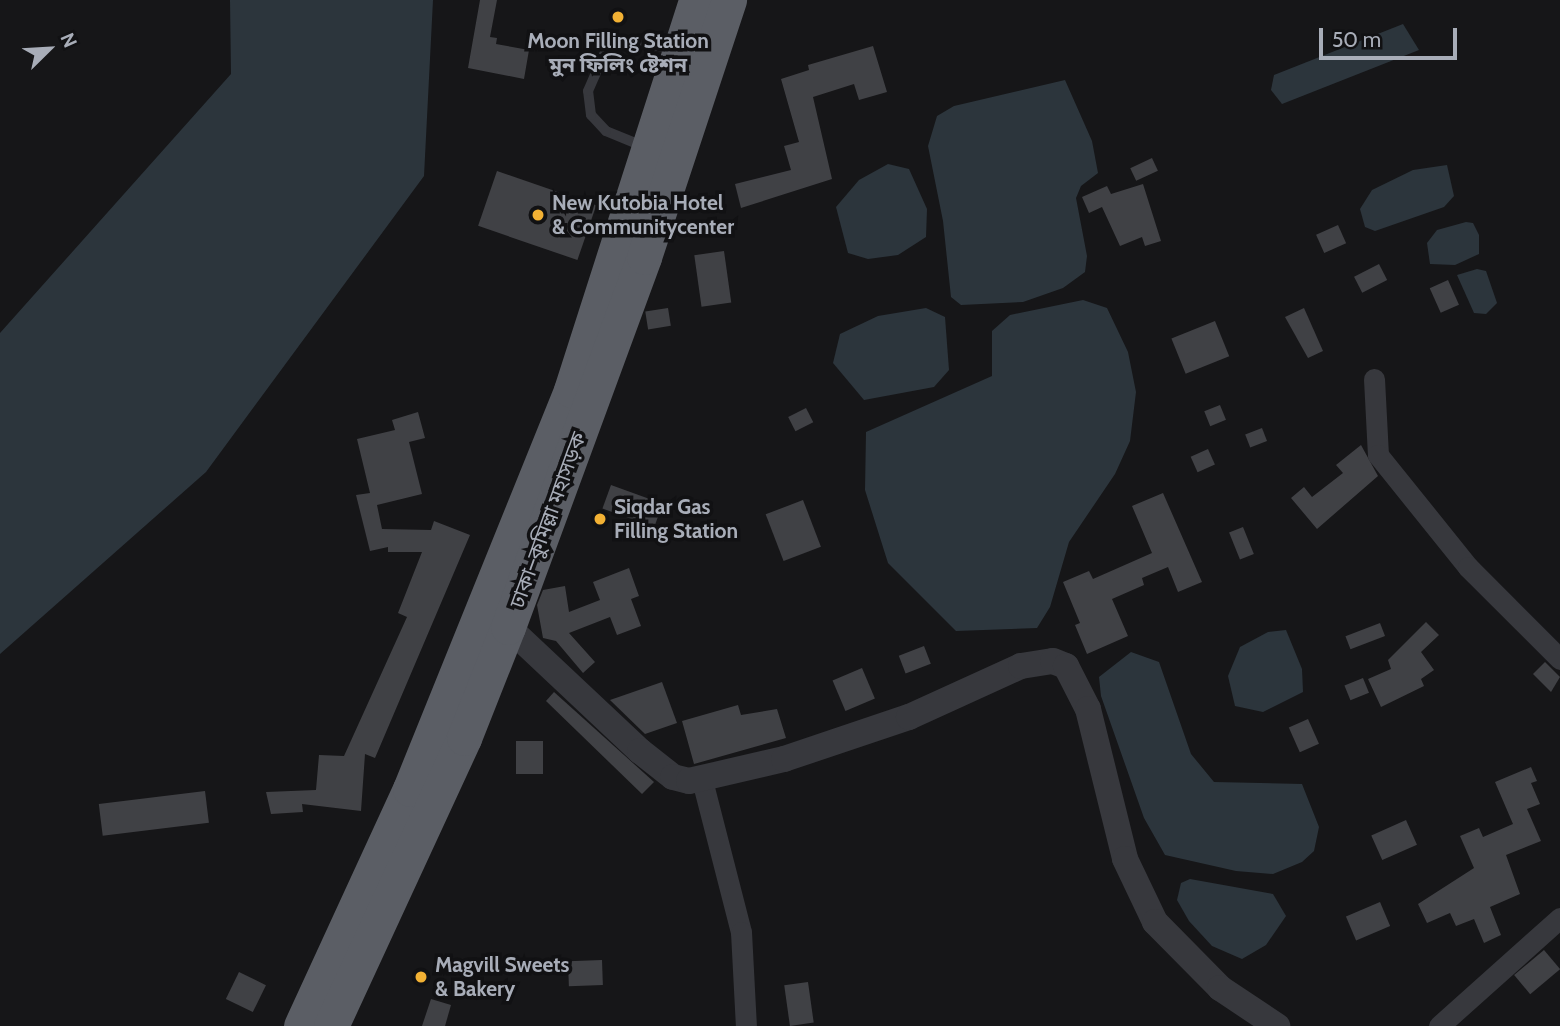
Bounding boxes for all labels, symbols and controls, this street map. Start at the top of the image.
marker: Moon Filling Station মুন ফিলিং ষ্টেশন [610,9,626,25]
north arrow [14,14,84,84]
scale bar [1322,14,1460,58]
text: 50 m [1332,27,1381,52]
place label: Moon Filling Station মুন ফিলিং ষ্টেশন [527,28,709,78]
text: N [55,29,82,51]
place label: New Kutobia Hotel & Communitycenter [552,190,734,240]
marker: New Kutobia Hotel & Communitycenter [530,207,546,223]
street label: ঢাকা–কুমিল্লা মহাসড়ক [504,429,592,611]
place label: Siqdar Gas Filling Station [614,494,738,544]
marker: Siqdar Gas Filling Station [592,511,608,527]
place label: Magvill Sweets & Bakery [435,952,569,1002]
marker: Magvill Sweets & Bakery [413,969,429,985]

